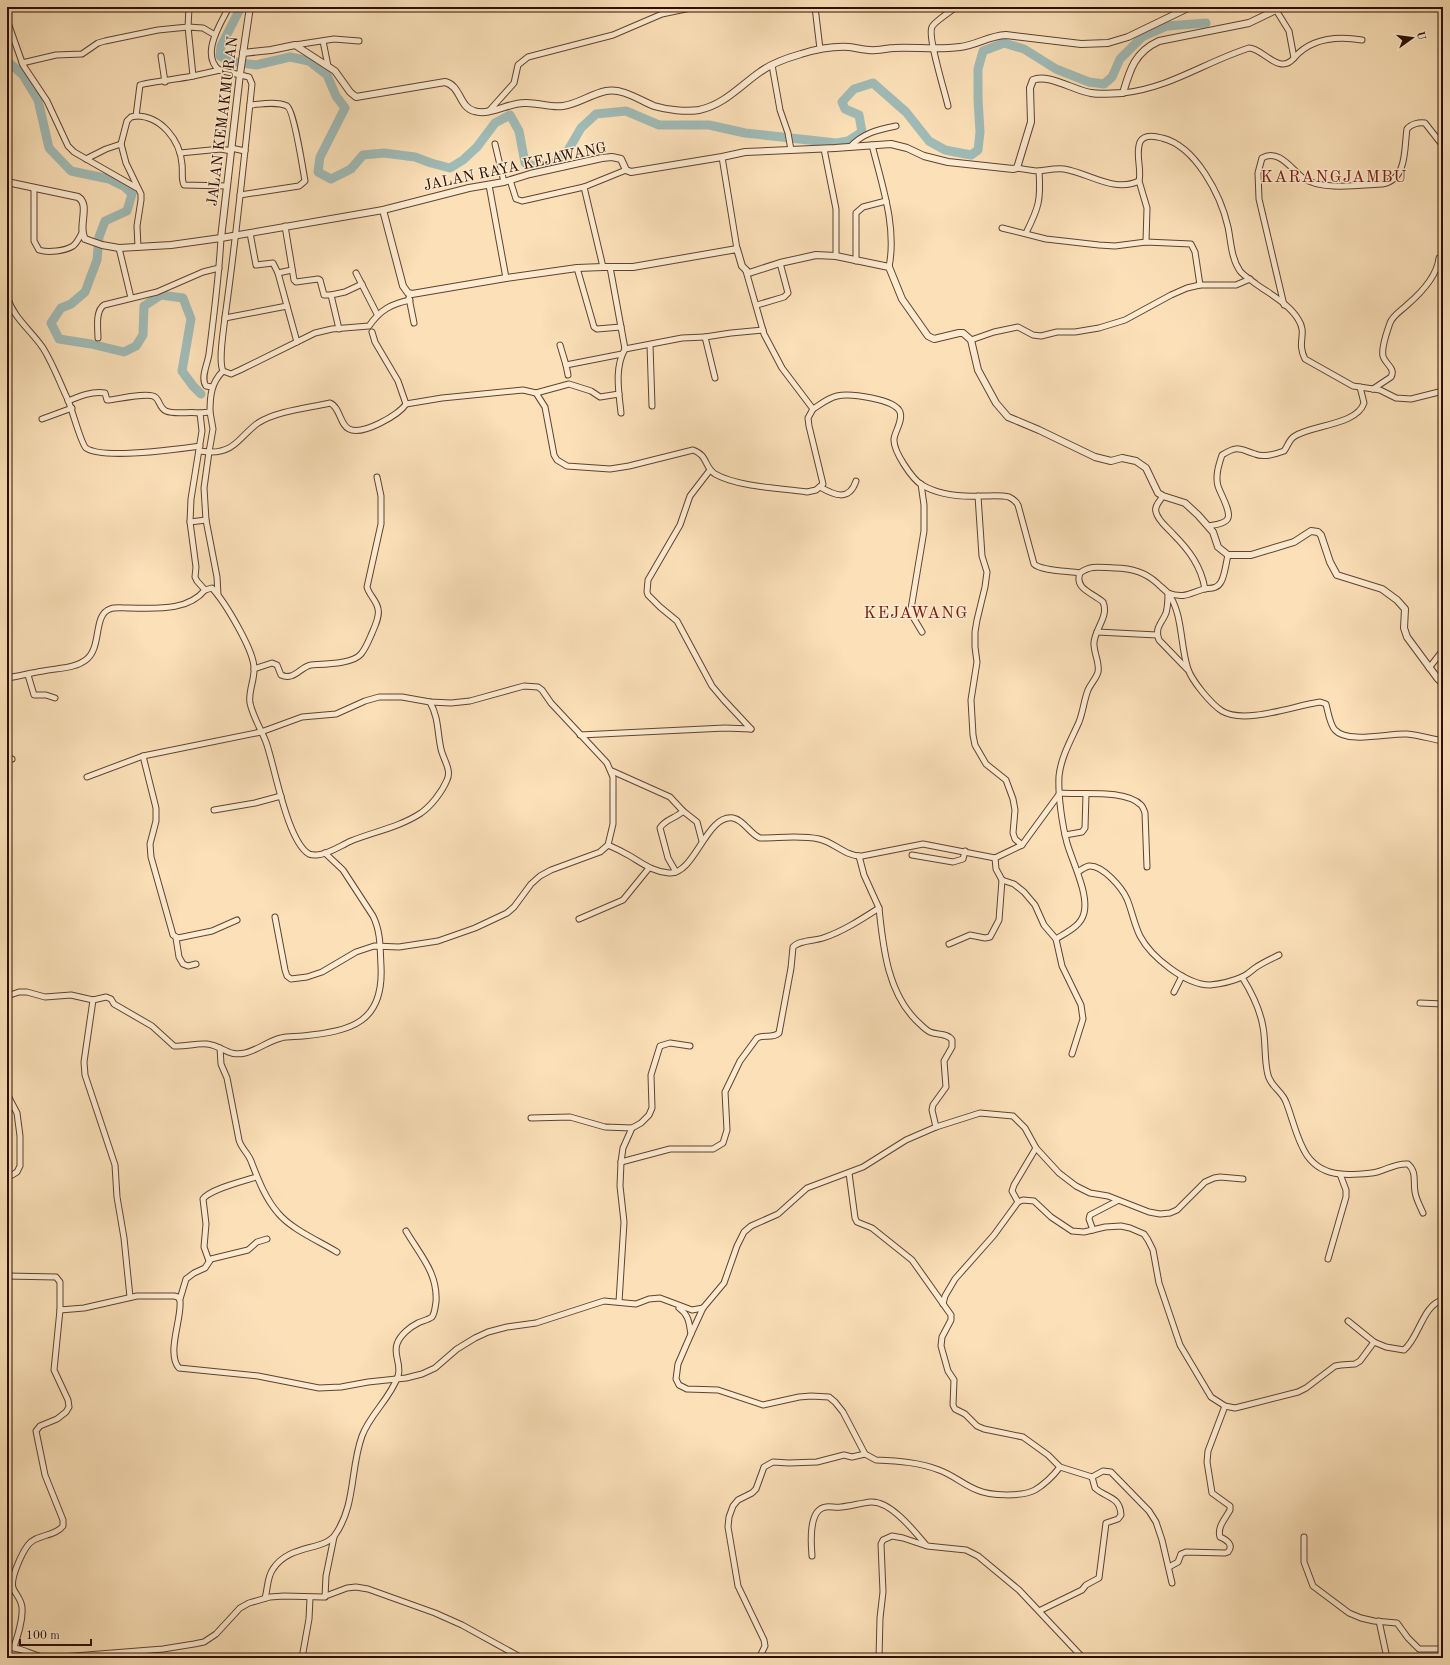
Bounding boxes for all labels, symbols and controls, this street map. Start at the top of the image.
north arrow [1392,18,1432,58]
text: U [1414,30,1427,42]
street label: JALAN KEMAKMURAN [206,35,241,207]
street label: JALAN RAYA KEJAWANG [422,141,608,194]
district label: KARANGJAMBU [1260,169,1408,186]
district label: KEJAWANG [864,605,968,622]
scale bar [20,1621,91,1647]
text: 100 m [26,1630,60,1642]

